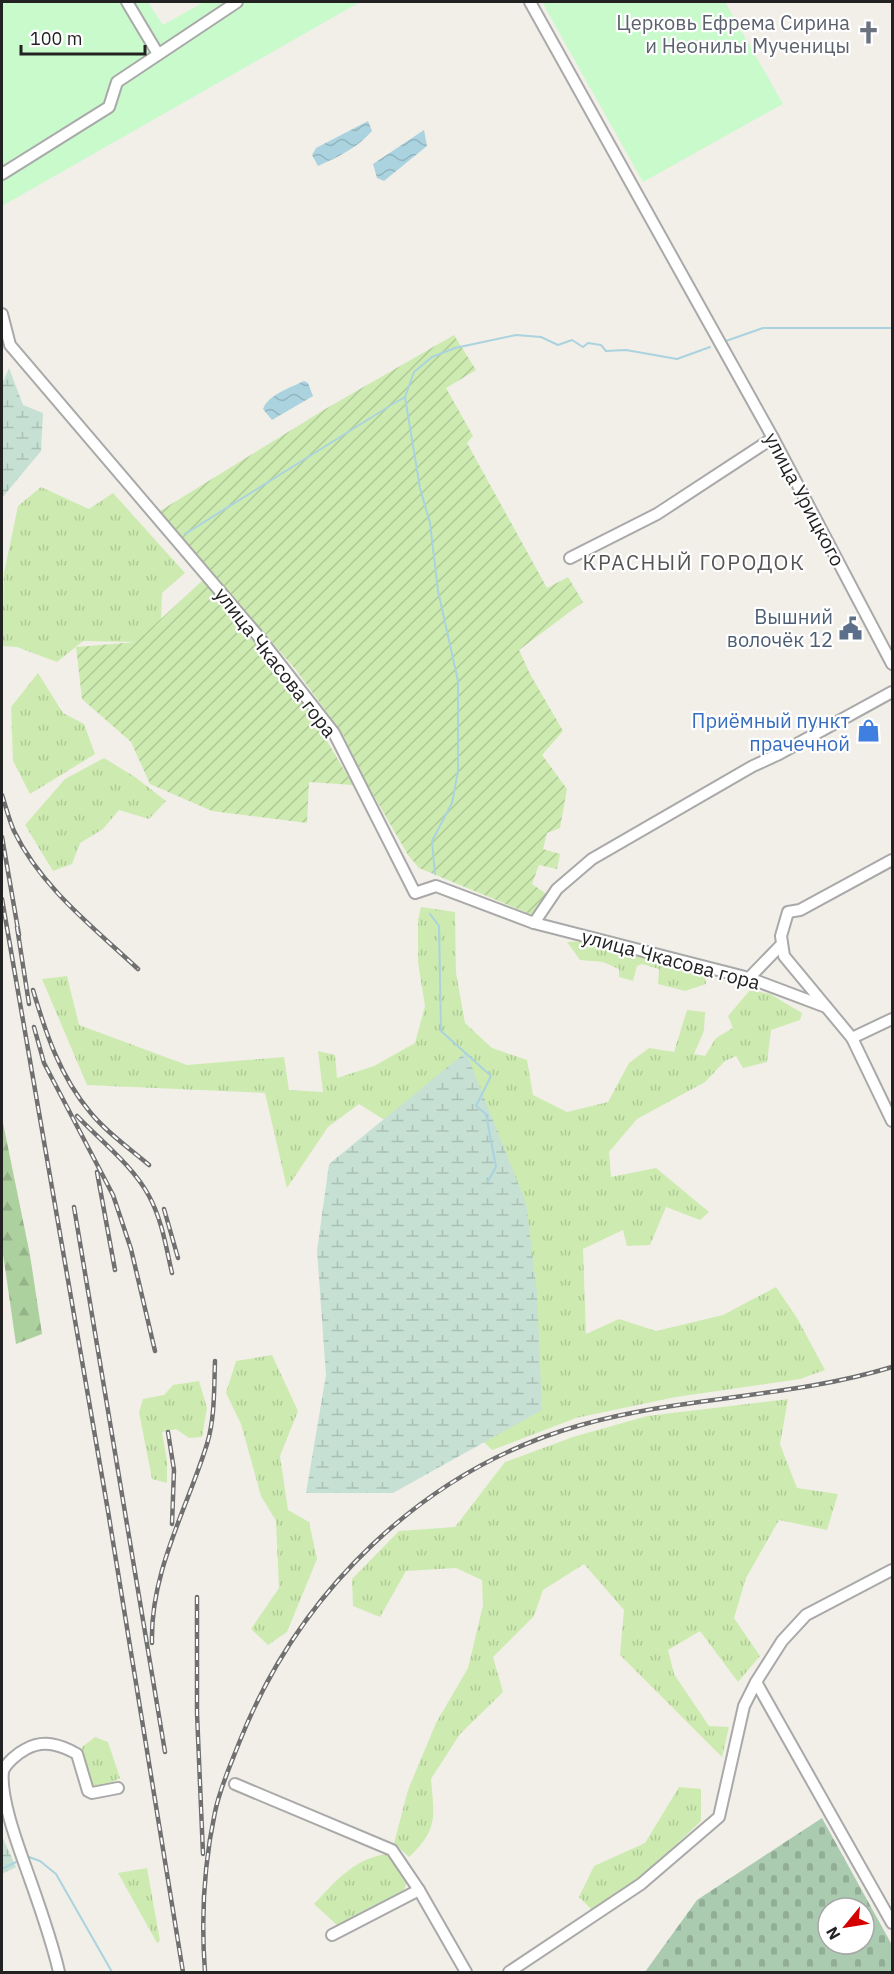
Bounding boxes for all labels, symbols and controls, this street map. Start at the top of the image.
place label: Церковь Ефрема Сирина и Неонилы Мученицы [616,9,850,59]
scale bar [21,18,146,56]
church icon: Церковь Ефрема Сирина и Неонилы Мученицы [855,20,881,46]
text: 100 m [30,27,82,50]
street label: улица Урицкого [758,427,852,571]
district label: КРАСНЫЙ ГОРОДОК [583,548,805,576]
street label: улица Чкасова гора [209,581,343,743]
place label: Вышний волочёк 12 [727,603,833,653]
public building icon: Вышний волочёк 12 [838,615,864,641]
place label: Приёмный пункт прачечной [692,707,851,757]
shop icon: Приёмный пункт прачечной [855,718,881,744]
street label: улица Чкасова гора [579,922,764,996]
north arrow [816,1896,876,1956]
text: N [821,1923,845,1944]

